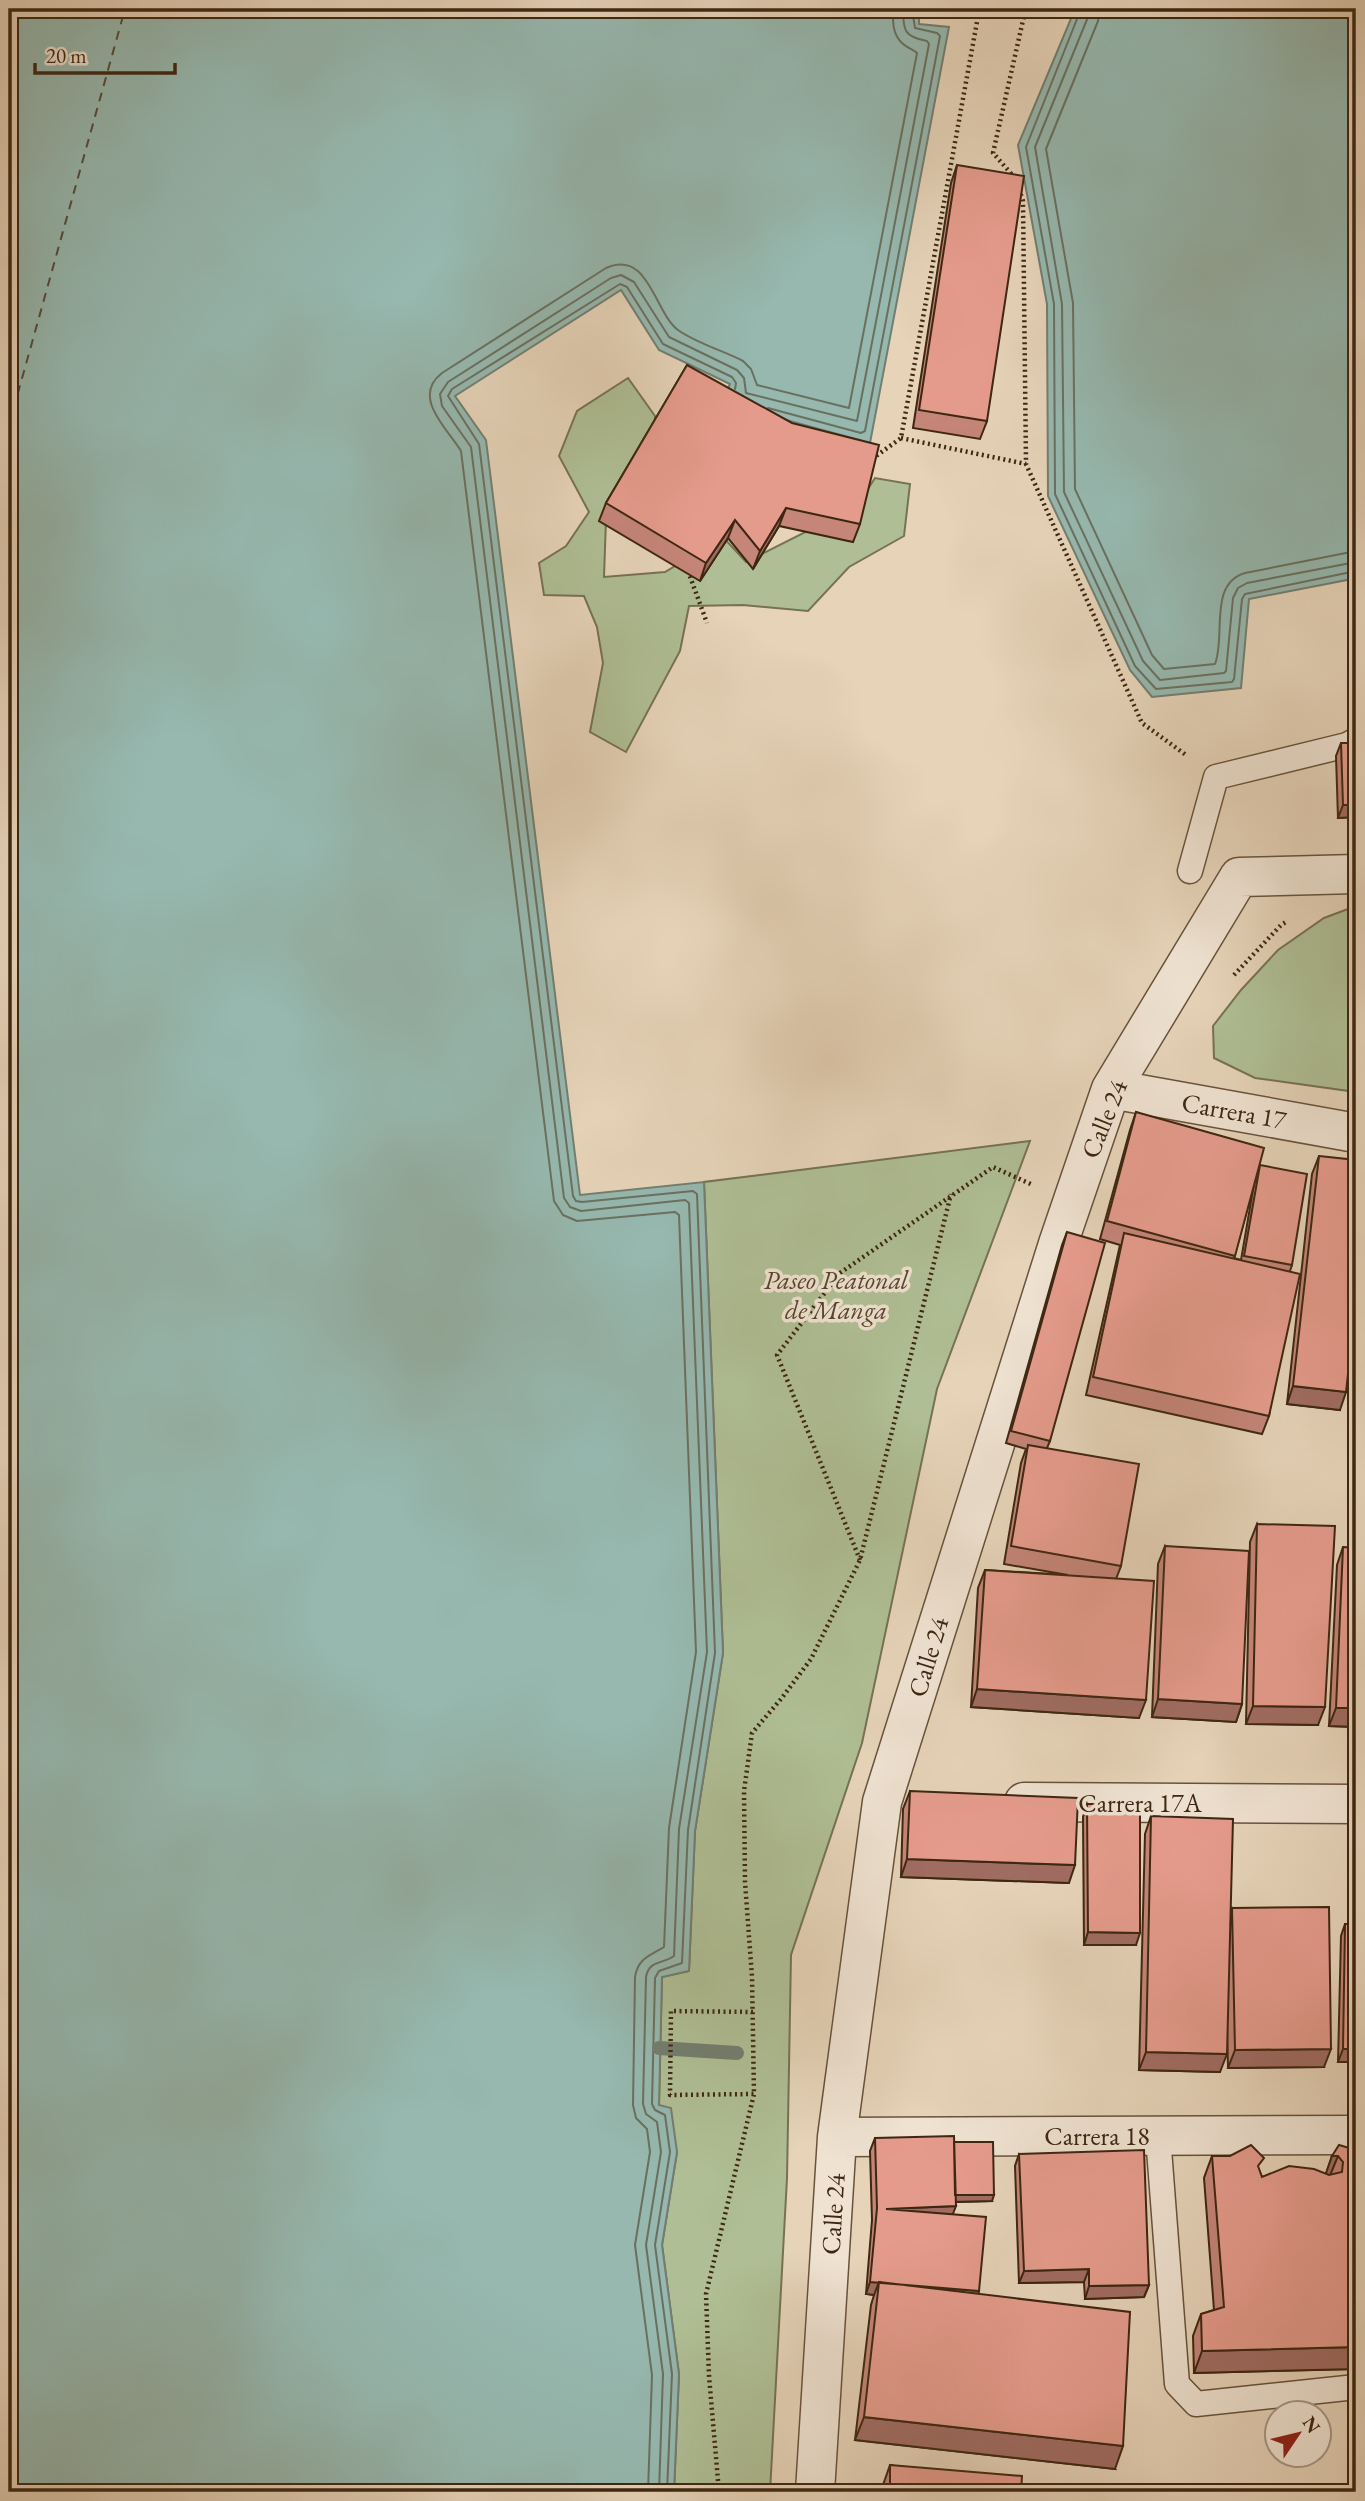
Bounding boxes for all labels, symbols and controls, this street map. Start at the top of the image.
scale bar [35,32,175,76]
text: 20 m [46,42,87,69]
street label: Calle 24 [1073,1074,1135,1163]
street label: Carrera 17 [1179,1085,1289,1137]
park label: Paseo Peatonal de Manga [764,1263,909,1327]
street label: Calle 24 [900,1613,956,1701]
street label: Carrera 17A [1078,1786,1203,1820]
street label: Carrera 18 [1044,2119,1150,2153]
street label: Calle 24 [813,2172,853,2256]
north arrow [1264,2400,1334,2470]
text: N [1297,2411,1327,2439]

